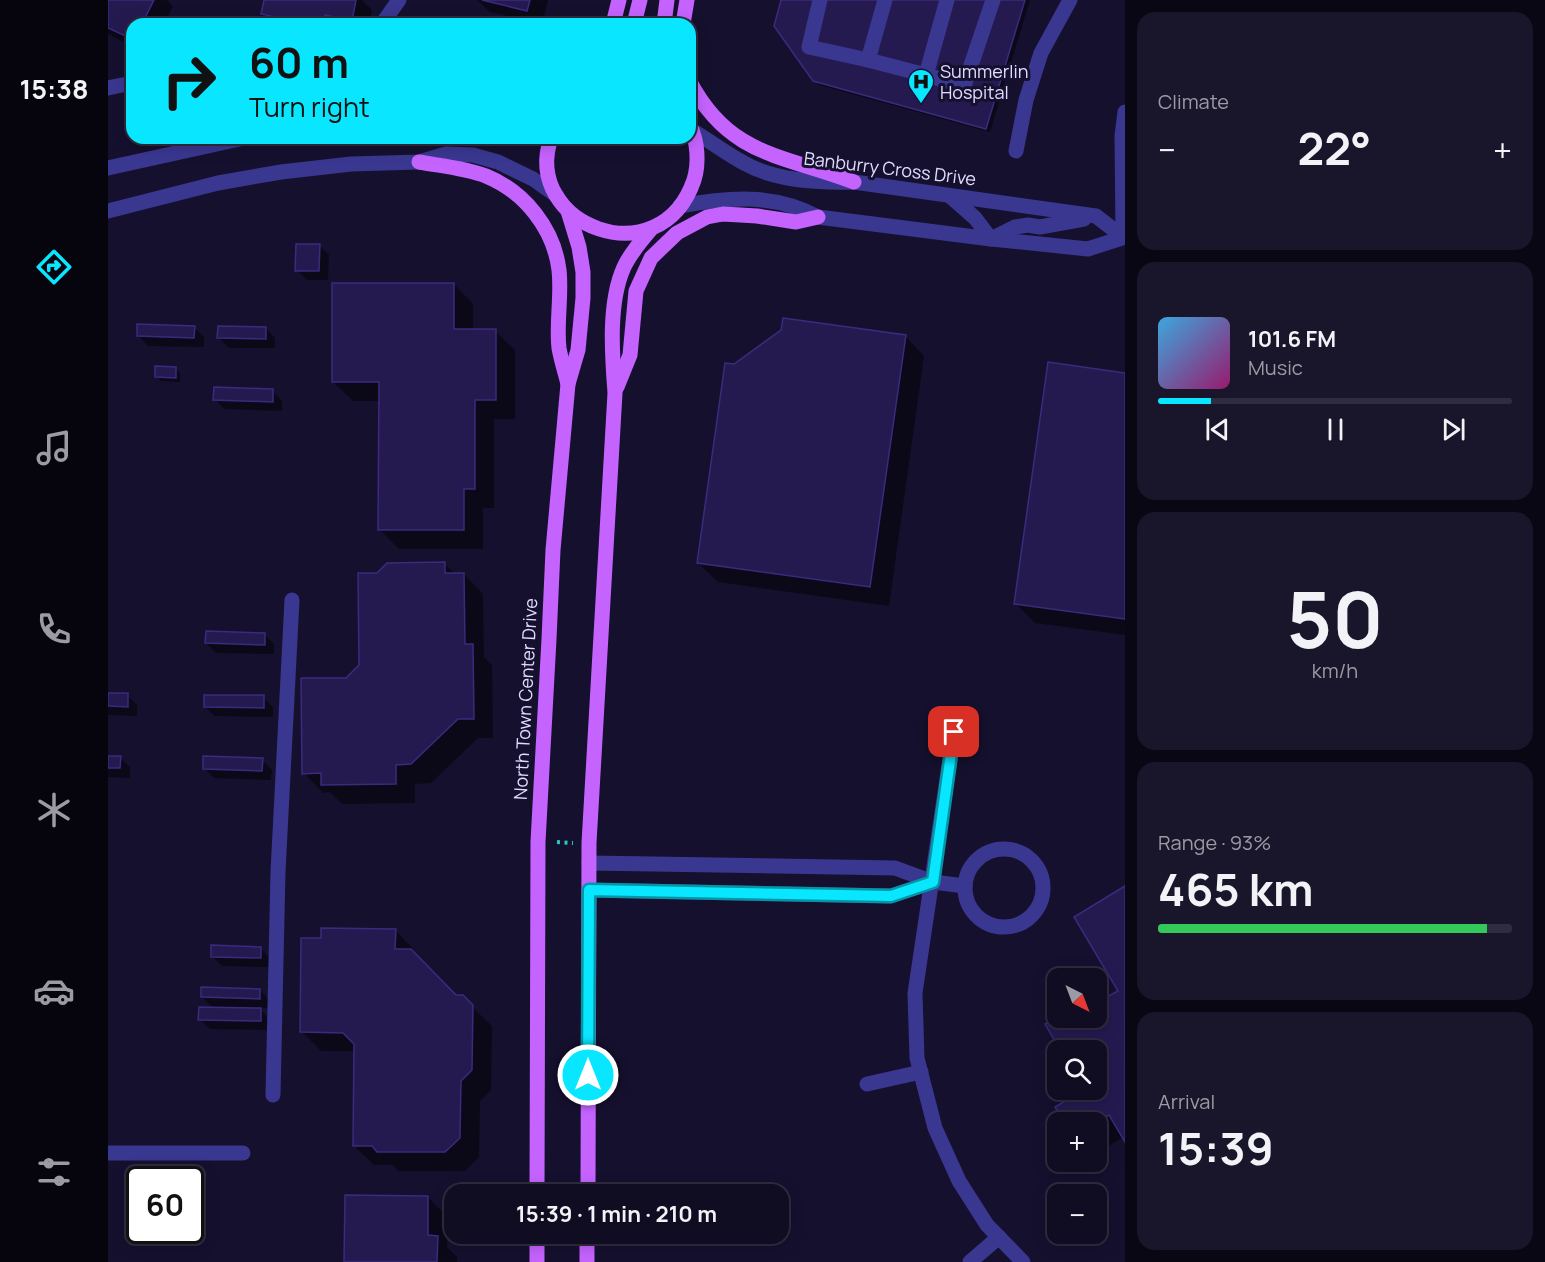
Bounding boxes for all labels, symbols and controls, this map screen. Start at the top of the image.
text: 60 m [249,33,349,91]
icon: right [150,42,228,120]
place label: Summerlin Hospital [940,59,1028,104]
hospital icon: Summerlin Hospital [906,67,936,105]
text: 15:38 [19,70,89,107]
text: Turn right [249,88,370,125]
text: Climate [1158,88,1229,115]
text: 22° [1297,117,1371,179]
text: − [1158,127,1176,172]
text: + [1493,127,1512,172]
street label: Banburry Cross Drive [803,146,978,190]
icon: directions [33,246,75,288]
text: 101.6 FM [1248,324,1336,354]
text: Music [1248,354,1303,381]
icon: previous [1201,413,1234,446]
icon: pause [1319,413,1352,446]
icon: next [1437,413,1470,446]
icon: music [33,427,75,469]
text: 50 [1286,565,1384,671]
street label: North Town Center Drive [508,597,542,800]
icon: phone [33,608,75,650]
text: km/h [1312,657,1358,684]
pin [928,706,979,757]
icon: arrive [937,715,970,748]
icon: climate [33,789,75,831]
text: Range · 93% [1158,829,1271,856]
text: 465 km [1158,858,1313,920]
north arrow [1047,968,1107,1028]
map controls [1047,968,1107,1244]
icon: car [33,970,75,1012]
button: search [1047,1040,1107,1100]
position arrow [556,1043,620,1107]
text: Arrival [1158,1088,1215,1115]
button: + [1047,1112,1107,1172]
text: 15:39 [1158,1117,1274,1179]
icon: filters [33,1151,75,1193]
speed limit sign: 60 [126,1166,204,1244]
button: − [1047,1184,1107,1244]
text: 15:39 · 1 min · 210 m [516,1199,717,1229]

